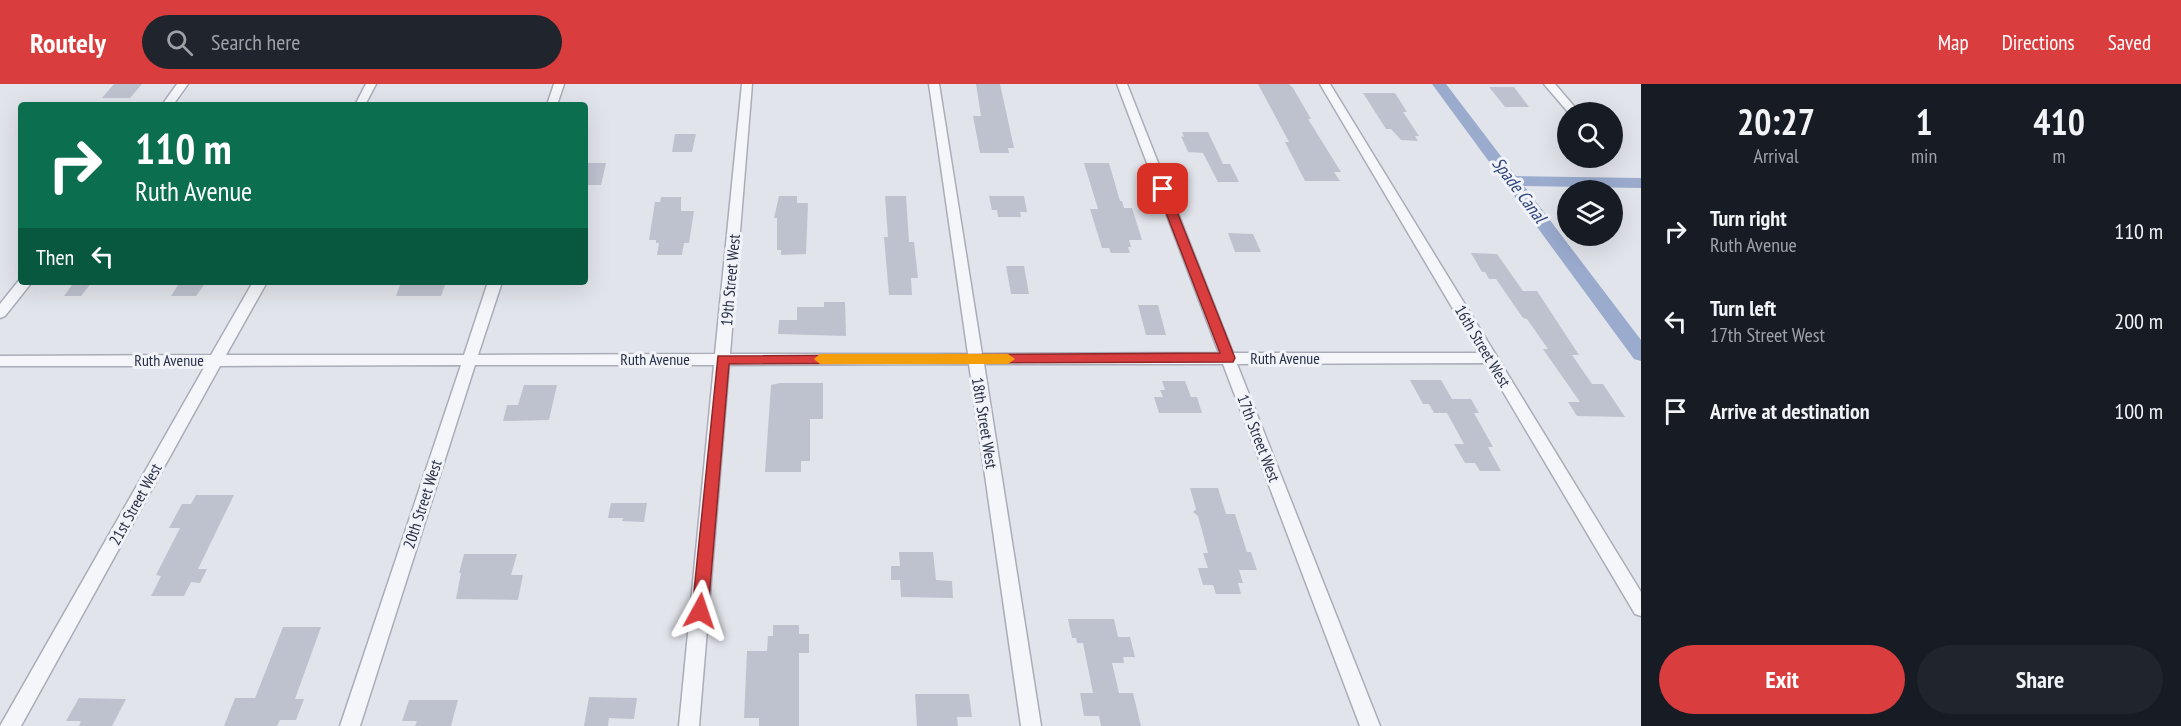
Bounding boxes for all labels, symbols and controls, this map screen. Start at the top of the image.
search box [142,15,562,69]
text: Routely [30,24,106,61]
icon: search [163,26,196,59]
text: Search here [211,28,300,56]
text: Map [1938,29,1969,56]
text: Directions [2002,29,2075,56]
text: Saved [2108,29,2151,56]
text: 20:27 [1737,98,1815,145]
text: 1 [1915,98,1933,145]
text: 410 [2033,98,2085,145]
map controls [1557,102,1623,246]
button: search [1557,102,1623,168]
text: 110 m [135,121,232,176]
icon: right [36,126,114,204]
text: Arrival [1753,143,1799,169]
text: min [1911,143,1937,169]
text: m [2053,143,2066,169]
water label: Spade Canal [1487,152,1553,229]
pin [1137,163,1188,214]
icon: arrive [1146,172,1179,205]
text: Ruth Avenue [135,174,252,208]
button: layers [1557,180,1623,246]
text: Turn right [1710,204,1787,232]
icon: right [1659,215,1692,248]
text: 110 m [2114,217,2163,245]
text: Ruth Avenue [1710,232,1797,258]
street label: 19th Street West [716,233,744,327]
icon: left [86,240,119,273]
text: Then [36,243,74,271]
text: Turn left [1710,294,1776,322]
street label: 16th Street West [1451,301,1516,391]
icon: left [1659,305,1692,338]
text: 200 m [2114,307,2163,335]
text: 17th Street West [1710,322,1825,348]
street label: Ruth Avenue [1250,348,1320,368]
street label: Ruth Avenue [620,349,690,369]
street label: Ruth Avenue [134,350,204,370]
street label: 18th Street West [968,376,1002,471]
street label: 17th Street West [1233,391,1285,485]
icon: arrive [1659,395,1692,428]
text: Arrive at destination [1710,397,1870,425]
text: 100 m [2114,397,2163,425]
street label: 20th Street West [398,457,446,551]
street label: 21st Street West [104,459,166,548]
position arrow [668,579,732,643]
button: Exit [1659,645,1905,714]
button: Share [1917,645,2163,714]

